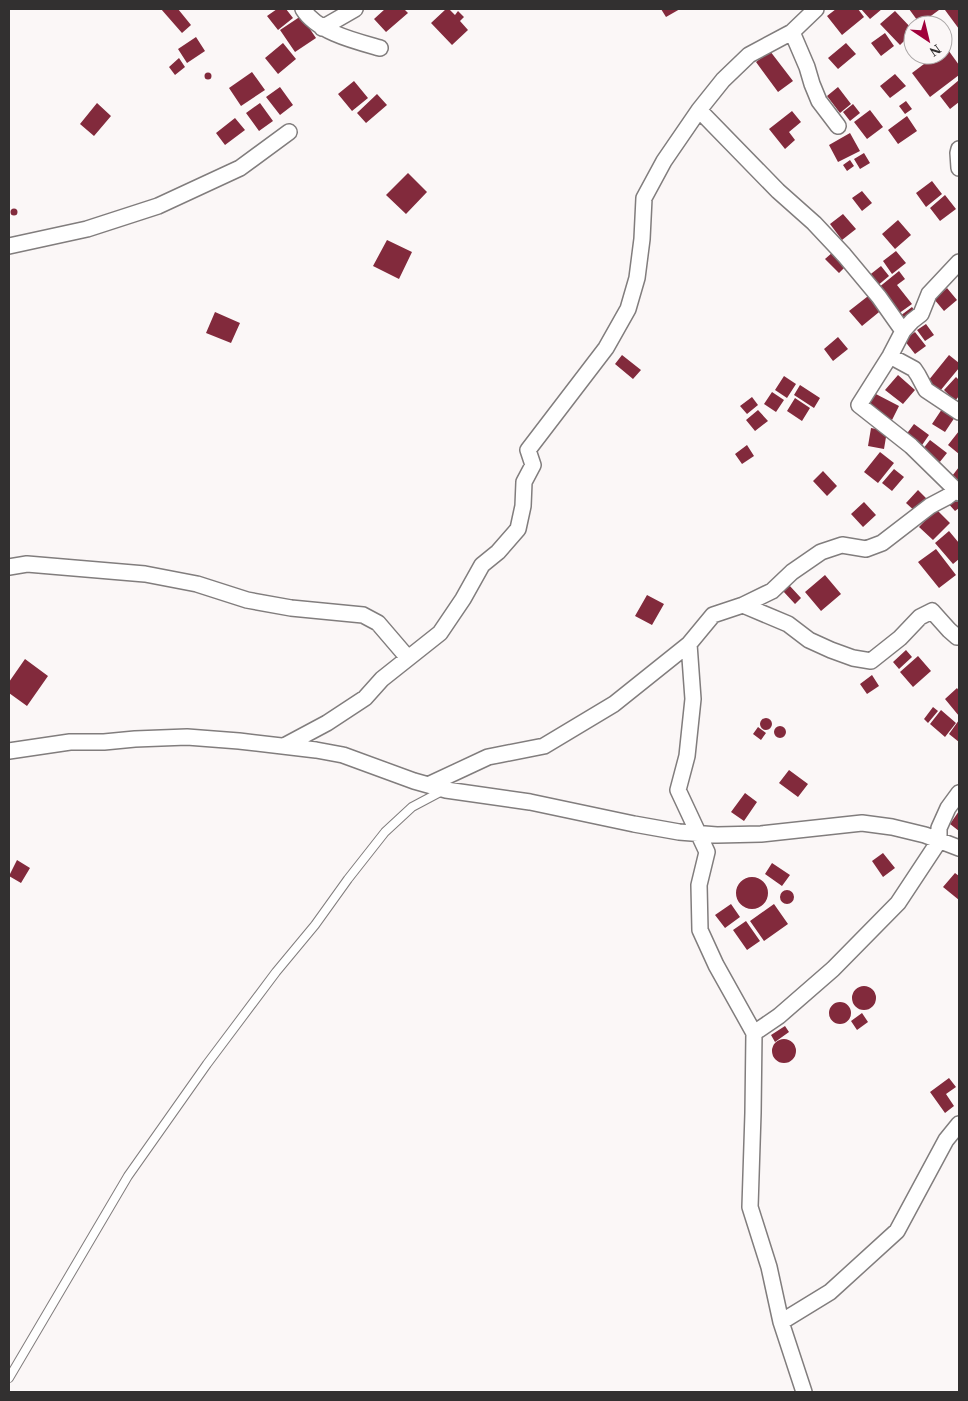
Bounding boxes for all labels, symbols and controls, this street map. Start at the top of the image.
north arrow [903,15,953,65]
text: N [927,41,944,59]

